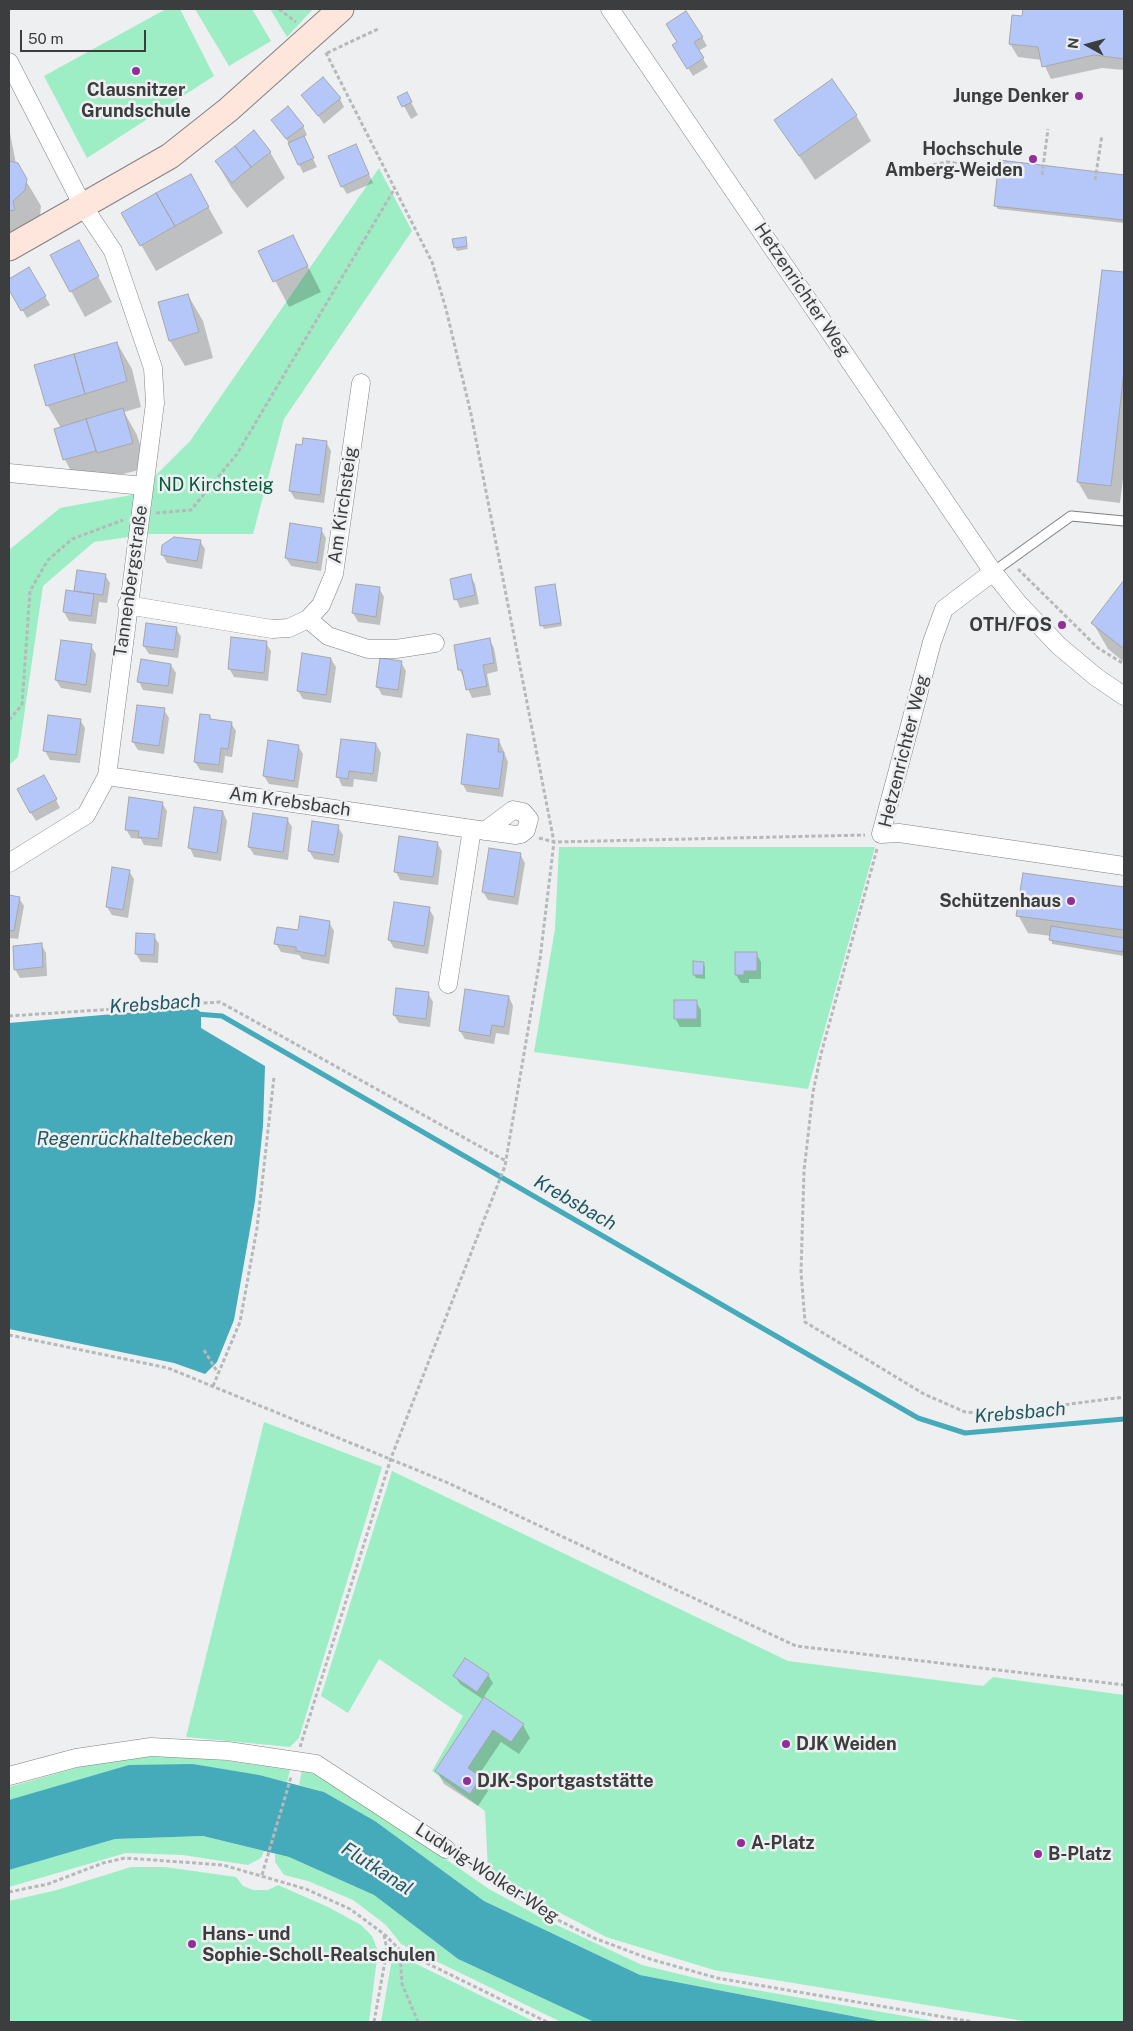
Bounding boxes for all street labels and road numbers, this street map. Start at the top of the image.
street label: Hetzenrichter Weg [749,219,855,361]
street label: Am Kirchsteig [324,445,362,565]
street label: Tannenbergstraße [110,504,152,658]
street label: Hetzenrichter Weg [875,672,933,830]
street label: Am Krebsbach [228,783,352,821]
street label: Ludwig-Wolker-Weg [411,1818,563,1928]

